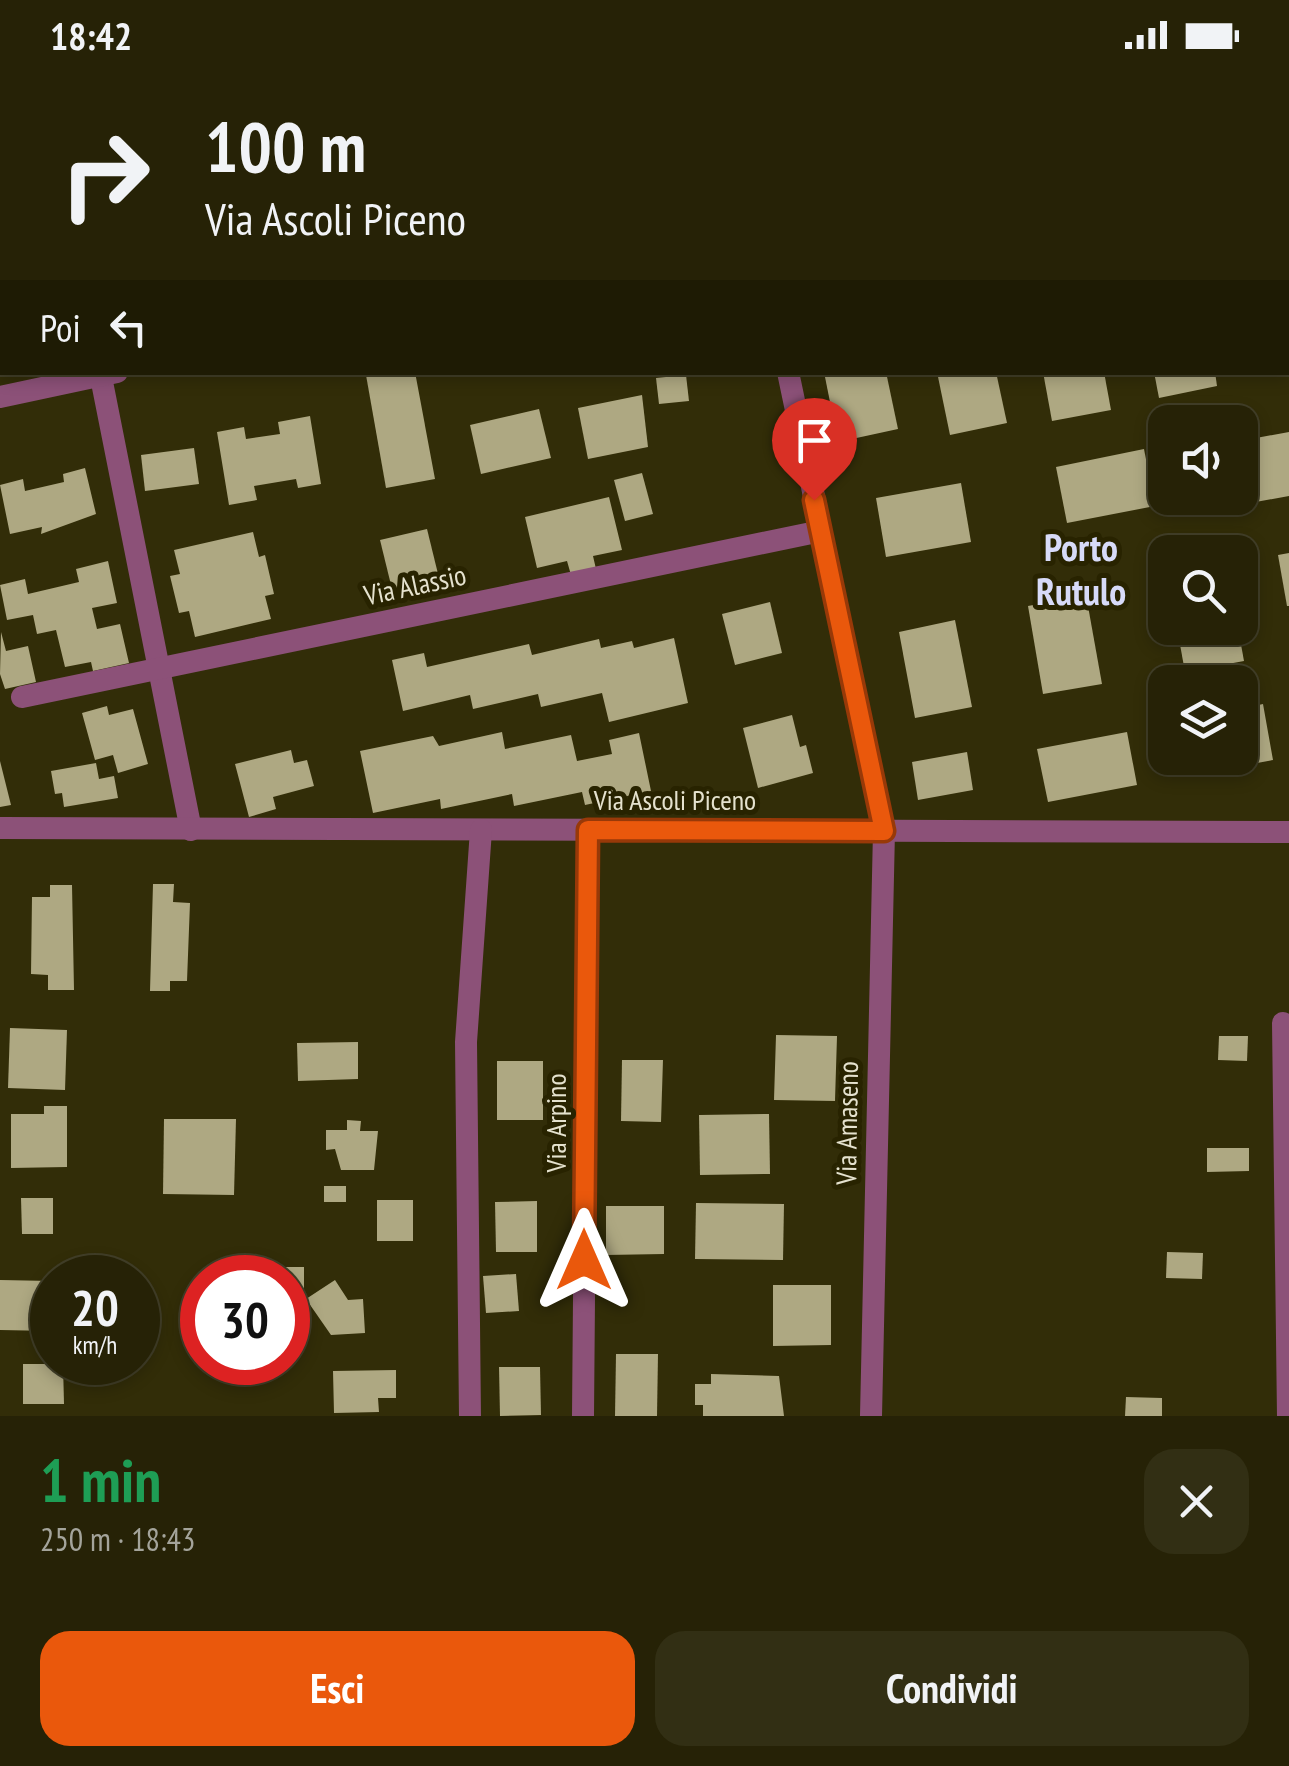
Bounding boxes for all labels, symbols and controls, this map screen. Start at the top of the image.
text: 18:42 [50,11,132,60]
text: 100 m [205,101,366,191]
icon: right [40,110,170,240]
text: Via Ascoli Piceno [205,189,466,247]
icon: left [101,300,156,355]
text: Poi [40,303,81,352]
pin [772,398,857,501]
map controls [1148,405,1258,775]
button: sound [1148,405,1258,515]
icon: arrive [787,413,842,468]
district label: Porto Rutulo [1036,522,1126,615]
button: search [1148,535,1258,645]
street label: Via Alassio [359,556,469,614]
button: layers [1148,665,1258,775]
street label: Via Ascoli Piceno [593,781,756,818]
street label: Via Amaseno [827,1061,866,1186]
street label: Via Arpino [537,1074,574,1173]
position arrow [532,1208,636,1312]
speed limit sign: 30 [180,1255,310,1385]
text: 20 [71,1275,119,1340]
text: km/h [73,1329,117,1361]
text: 1 min [40,1441,161,1519]
button: close [1144,1449,1249,1554]
text: 250 m · 18:43 [40,1518,195,1560]
button: Esci [40,1631,635,1746]
button: Condividi [655,1631,1249,1746]

